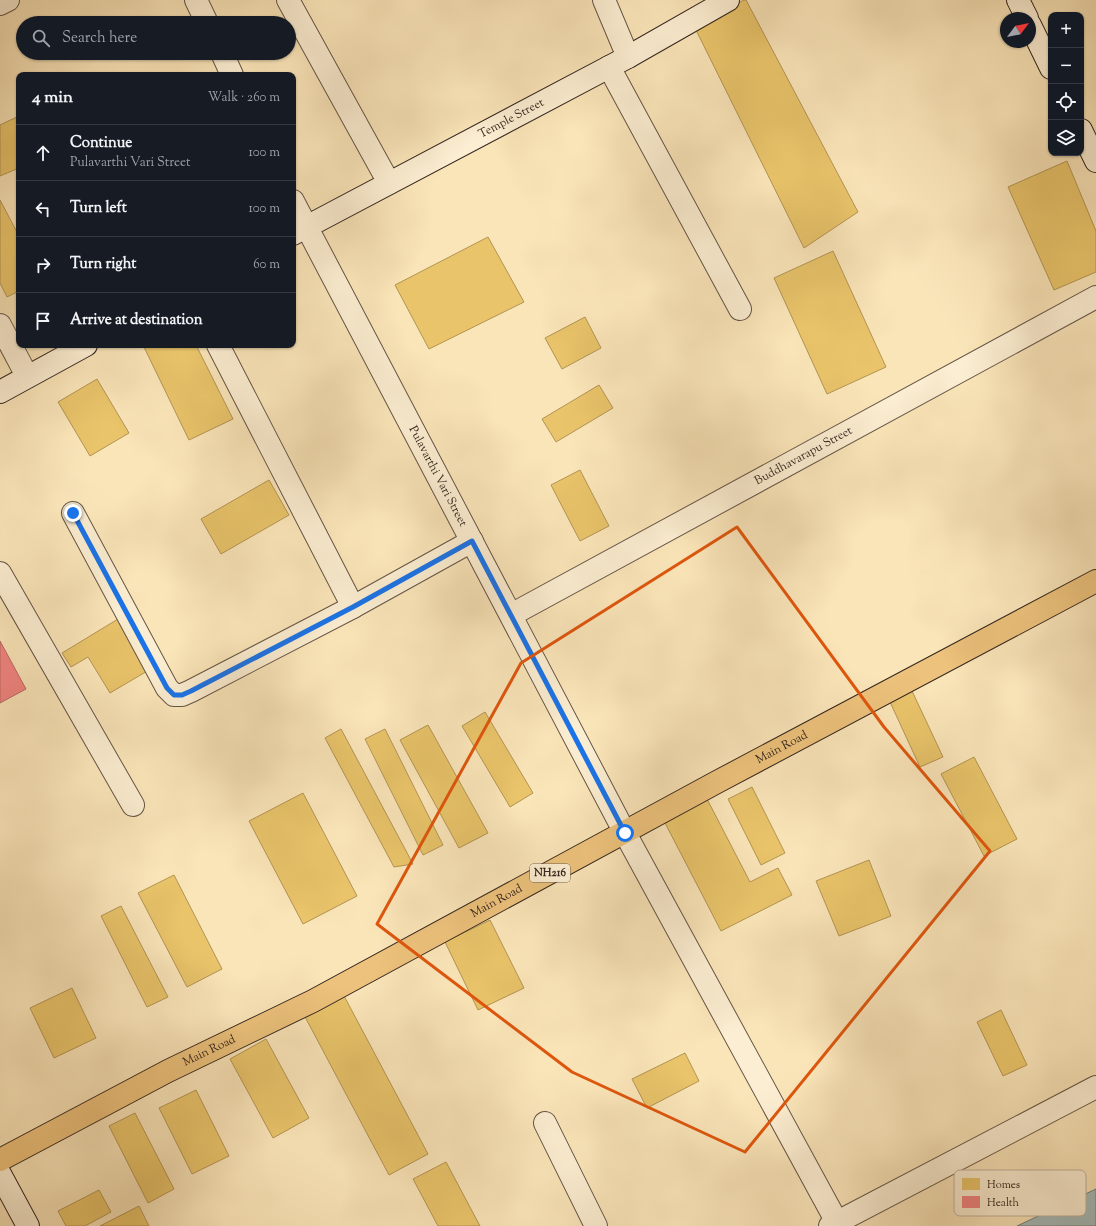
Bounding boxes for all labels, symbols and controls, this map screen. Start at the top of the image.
north arrow [1000,12,1036,48]
map controls [1048,12,1084,156]
button: + [1048,12,1084,48]
search box [16,16,296,60]
icon: search [30,27,52,49]
text: Search here [62,28,137,49]
button: − [1048,48,1084,84]
button: locate [1048,84,1084,120]
text: 4 min [32,86,73,110]
text: Walk · 260 m [208,89,280,107]
street label: Temple Street [475,94,547,143]
button: layers [1048,120,1084,156]
text: Continue [70,133,132,154]
icon: ahead [32,142,54,164]
text: 100 m [248,144,280,162]
text: Pulavarthi Vari Street [70,154,191,172]
icon: left [32,198,54,220]
text: Turn left [70,198,127,219]
text: 100 m [248,200,280,218]
icon: right [32,254,54,276]
text: Turn right [70,254,136,275]
text: 60 m [253,256,280,274]
icon: arrive [32,310,54,332]
text: Arrive at destination [70,310,203,331]
street label: Buddhavarapu Street [751,422,856,490]
street label: Pulavarthi Vari Street [404,423,472,530]
route end [64,504,82,522]
street label: Main Road [753,726,811,769]
route start [616,824,634,842]
road number: NH216 [530,864,570,882]
street label: Main Road [467,880,526,923]
street label: Main Road [180,1031,239,1071]
legend [954,1170,1086,1216]
text: Homes [987,1177,1020,1193]
text: Health [987,1195,1020,1211]

